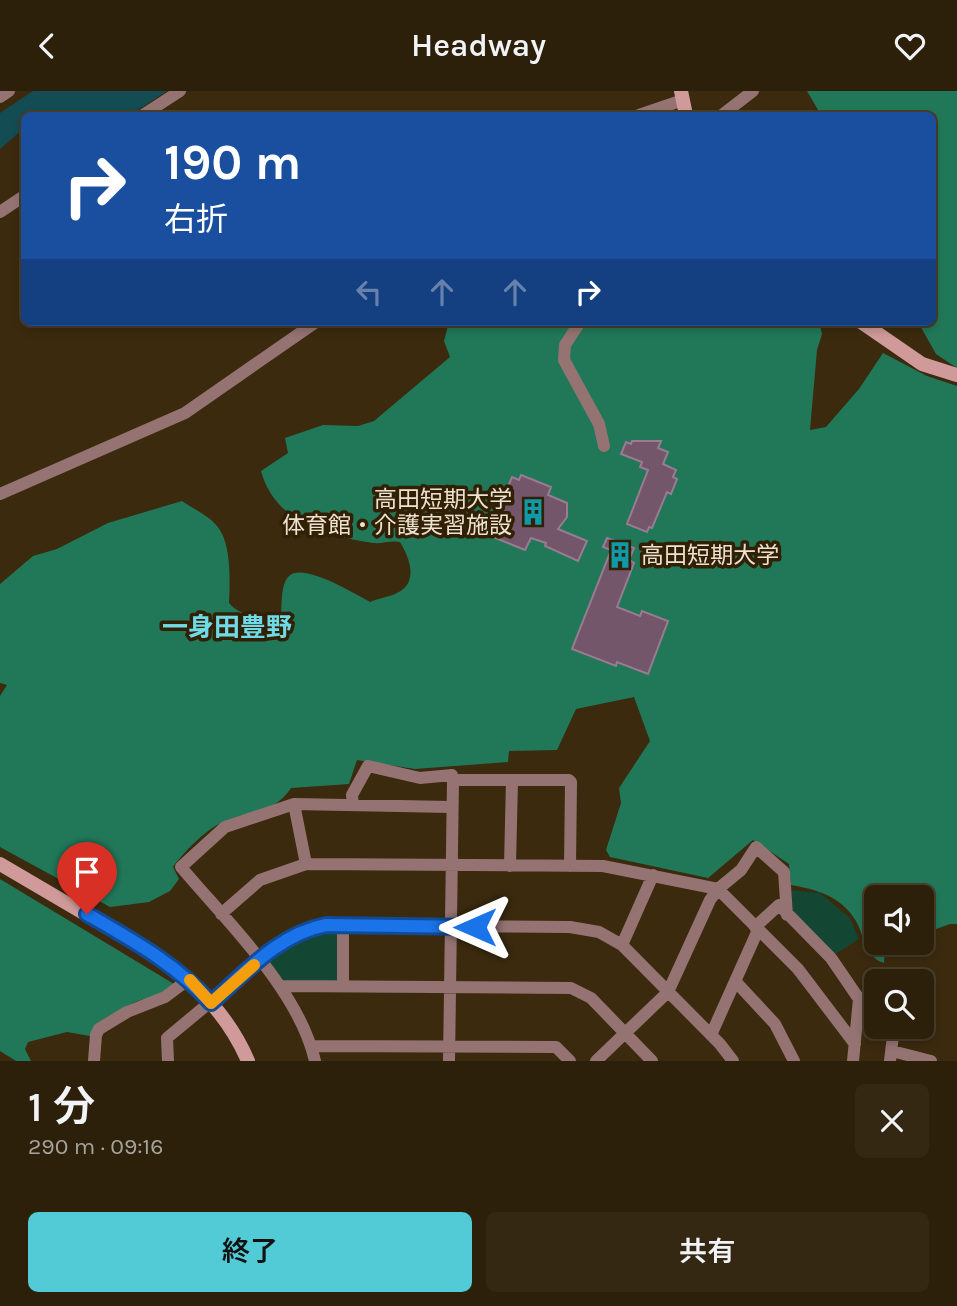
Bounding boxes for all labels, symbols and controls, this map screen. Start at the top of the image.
icon: back [28,27,66,65]
text: Headway [411,27,546,64]
icon: heart [891,27,929,65]
text: 190 m [164,134,301,191]
icon: right [49,140,140,231]
text: 右折 [164,201,228,238]
icon: left [350,273,388,311]
icon: ahead [423,273,461,311]
icon: ahead [496,273,534,311]
icon: right [569,273,607,311]
place label: 高田短期大学 体育館・介護実習施設 [282,486,512,539]
building icon: 高田短期大学 体育館・介護実習施設 [518,497,548,527]
building icon: 高田短期大学 [605,540,635,570]
place label: 高田短期大学 [641,542,779,569]
district label: 一身田豊野 [162,612,292,643]
pin [57,842,117,914]
icon: arrive [68,853,106,891]
map controls [864,885,934,1039]
button: sound [864,885,934,955]
position arrow [438,890,512,964]
button: search [864,969,934,1039]
text: 1 分 [28,1082,95,1132]
button: close [855,1084,929,1158]
text: 290 m · 09:16 [28,1133,163,1160]
button: 終了 [28,1212,472,1292]
button: 共有 [486,1212,929,1292]

